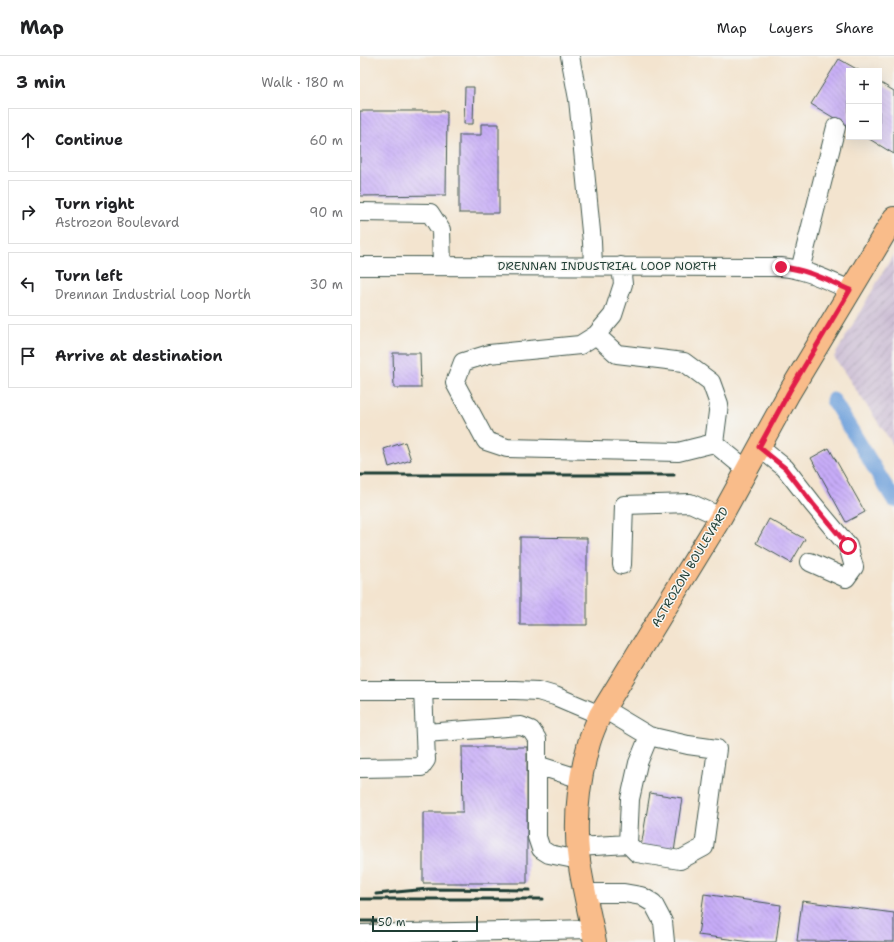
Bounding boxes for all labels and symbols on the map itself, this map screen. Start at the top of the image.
street label: DRENNAN INDUSTRIAL LOOP NORTH [497,258,717,274]
route end [772,258,790,276]
street label: ASTROZON BOULEVARD [648,504,732,630]
route start [839,537,857,555]
scale bar [372,914,478,933]

